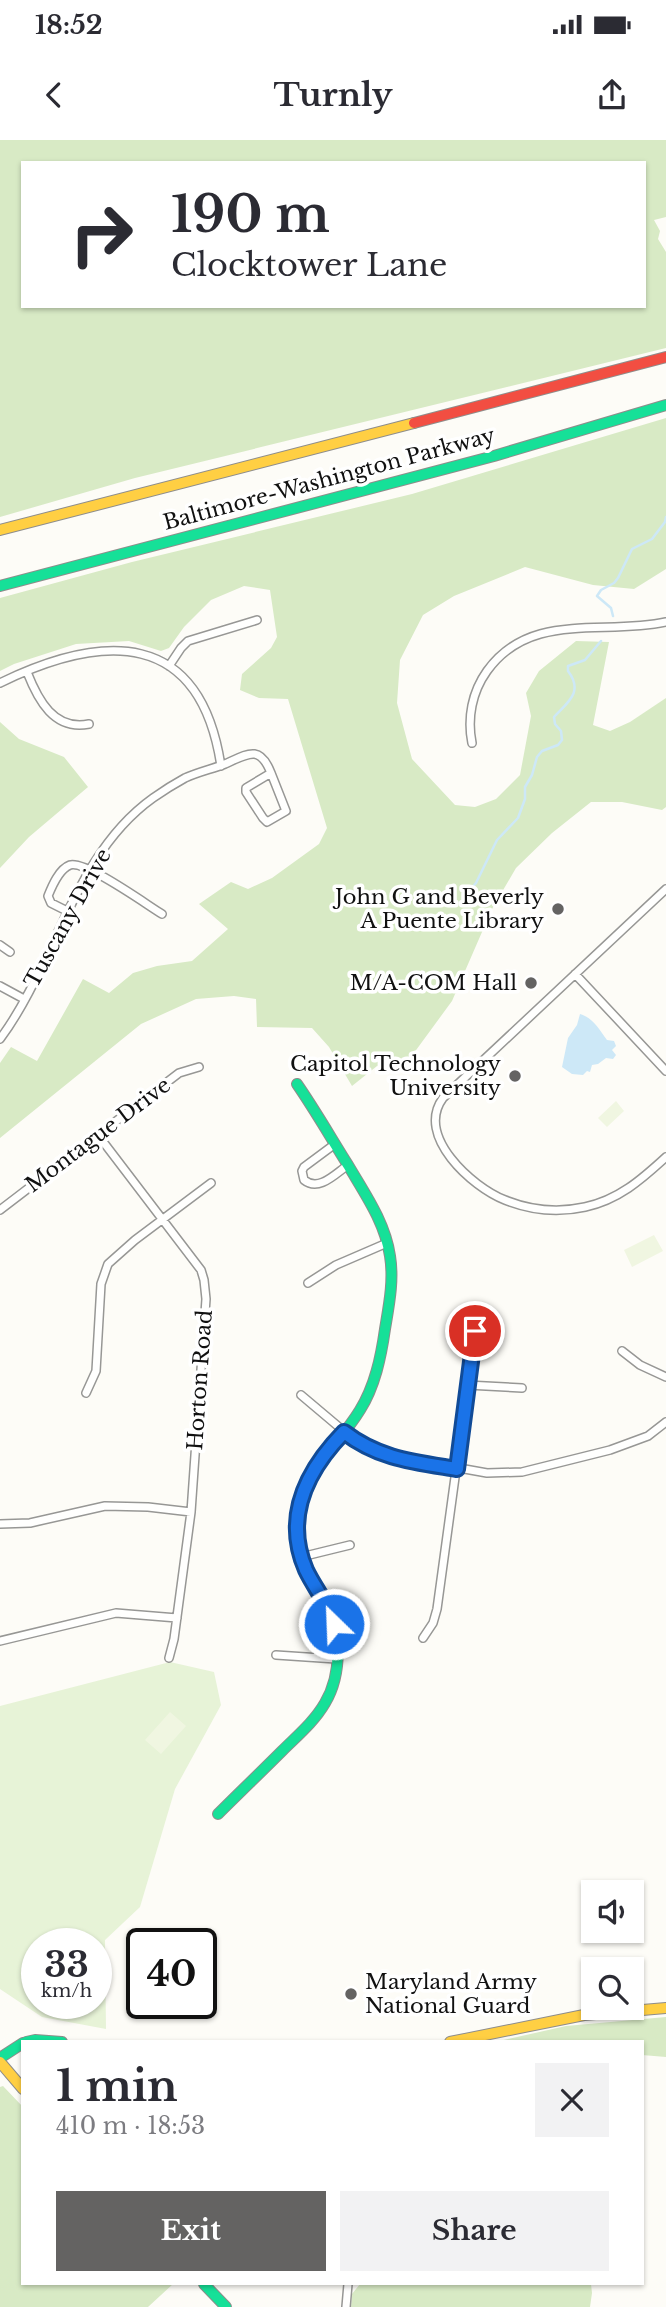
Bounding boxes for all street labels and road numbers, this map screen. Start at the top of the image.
street label: Baltimore-Washington Parkway [160,422,498,536]
street label: Tuscany Drive [19,844,117,992]
street label: Montague Drive [20,1072,176,1198]
street label: Horton Road [182,1309,218,1451]

